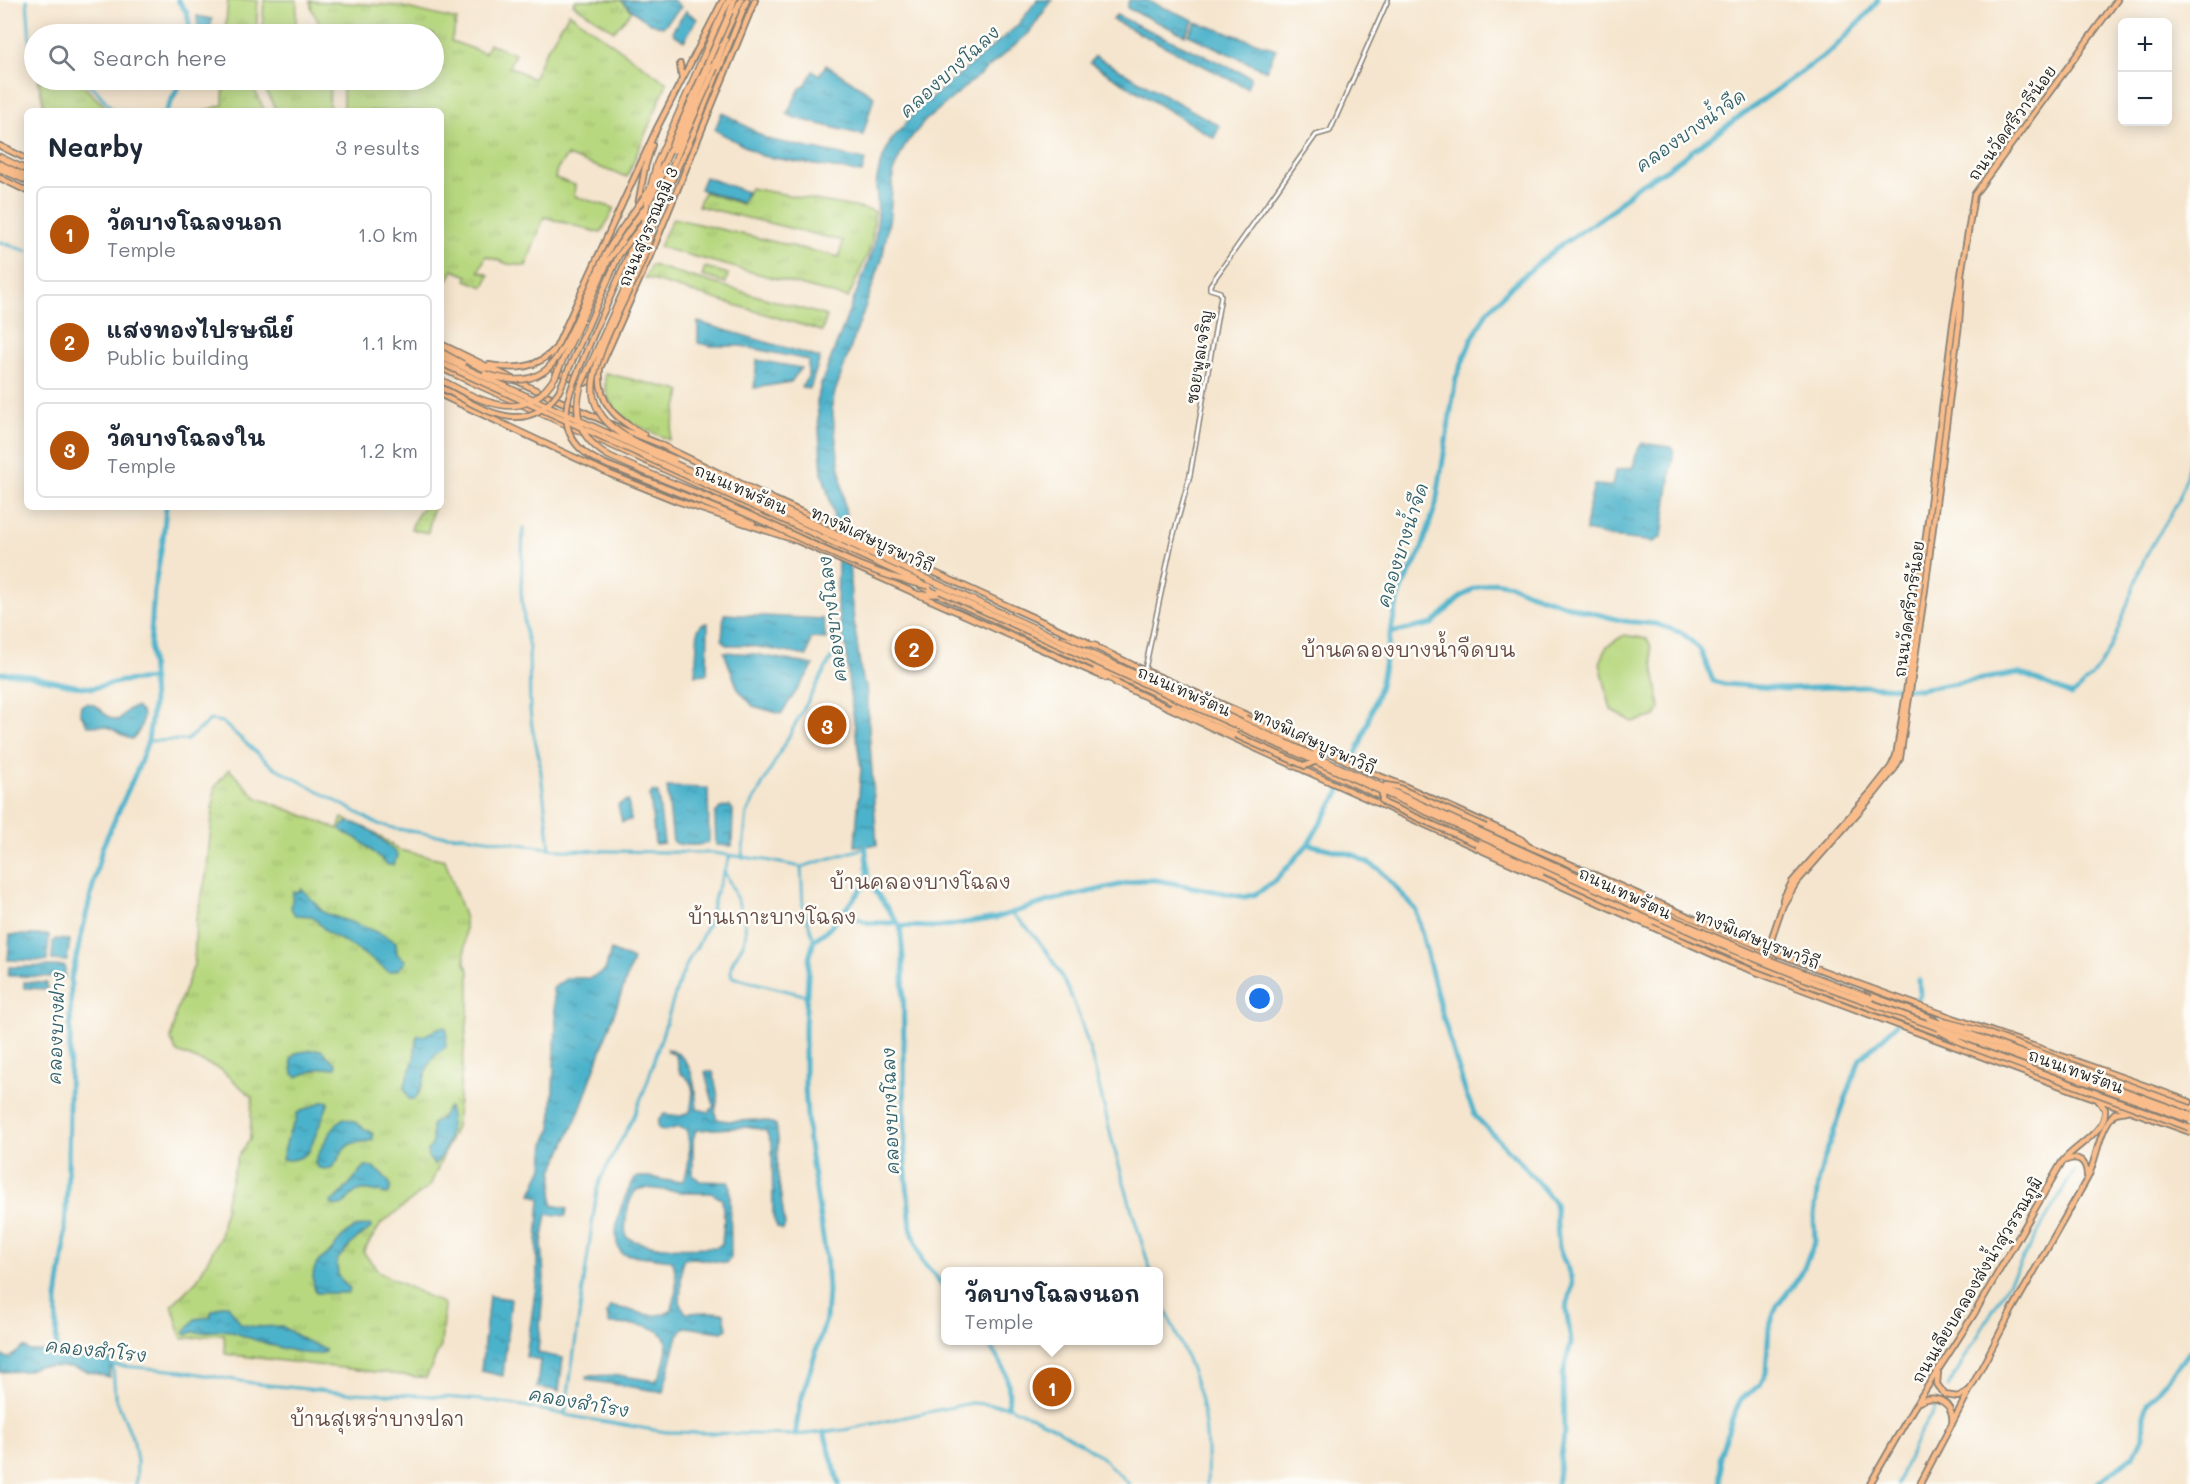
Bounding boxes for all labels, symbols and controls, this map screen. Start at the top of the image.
map controls [2118,18,2172,126]
button: + [2118,18,2172,72]
water label: คลองบางโฉลง [894,20,1004,123]
search box [24,24,444,90]
icon: search [45,41,78,74]
text: Search here [93,43,227,72]
street label: ถนนวัดศรีวารีน้อย [1962,60,2061,185]
button: − [2118,72,2172,126]
water label: คลองบางน้ำจืด [1628,80,1750,177]
text: Nearby [48,130,143,164]
text: 3 results [335,134,420,160]
street label: ถนนสุวรรณภูมิ 3 [613,164,685,291]
text: วัดบางโฉลงนอก [107,207,282,236]
text: 1 [65,221,74,247]
text: 1.0 km [358,221,418,247]
text: Temple [107,236,176,262]
street label: ซอยพูลเจริญ [1181,308,1219,406]
text: แสงทองไปรษณีย์ [107,315,293,344]
text: 2 [64,329,75,355]
text: 1.1 km [361,329,418,355]
text: Public building [107,344,249,370]
text: วัดบางโฉลงใน [107,423,265,452]
text: 3 [64,437,76,463]
text: 1.2 km [359,437,418,463]
text: Temple [107,452,176,478]
street label: ถนนเทพรัตน [691,458,792,519]
water label: คลองบางน้ำจืด [1367,478,1433,610]
street label: ทางพิเศษบูรพาวิถี [806,501,937,579]
street label: ถนนวัดศรีวารีน้อย [1888,539,1929,679]
water label: คลองบางโฉลง [812,555,852,683]
pin: 2 [894,626,934,670]
district label: บ้านคลองบางน้ำจืดบน [1301,631,1515,662]
street label: ถนนเทพรัตน [1134,660,1235,721]
pin: 3 [808,702,846,748]
street label: ทางพิเศษบูรพาวิถี [1248,703,1379,781]
street label: ถนนเทพรัตน [1575,862,1676,923]
district label: บ้านคลองบางโฉลง [829,868,1011,894]
district label: บ้านเกาะบางโฉลง [688,903,856,929]
street label: ทางพิเศษบูรพาวิถี [1690,904,1823,976]
water label: คลองบางฝาง [42,971,70,1085]
your location [1245,984,1274,1013]
street label: ถนนเทพรัตน [2025,1043,2127,1098]
water label: คลองบางโฉลง [876,1047,904,1175]
street label: ถนนเลียบคลองส่งน้ำสุวรรณภูมิ [1903,1171,2049,1388]
popup [941,1267,1163,1345]
text: วัดบางโฉลงนอก [964,1279,1140,1308]
text: Temple [964,1308,1034,1334]
water label: คลองสำโรง [45,1333,148,1367]
pin: 1 [1032,1364,1072,1410]
water label: คลองสำโรง [527,1381,631,1423]
district label: บ้านสุเหร่าบางปลา [290,1405,464,1435]

